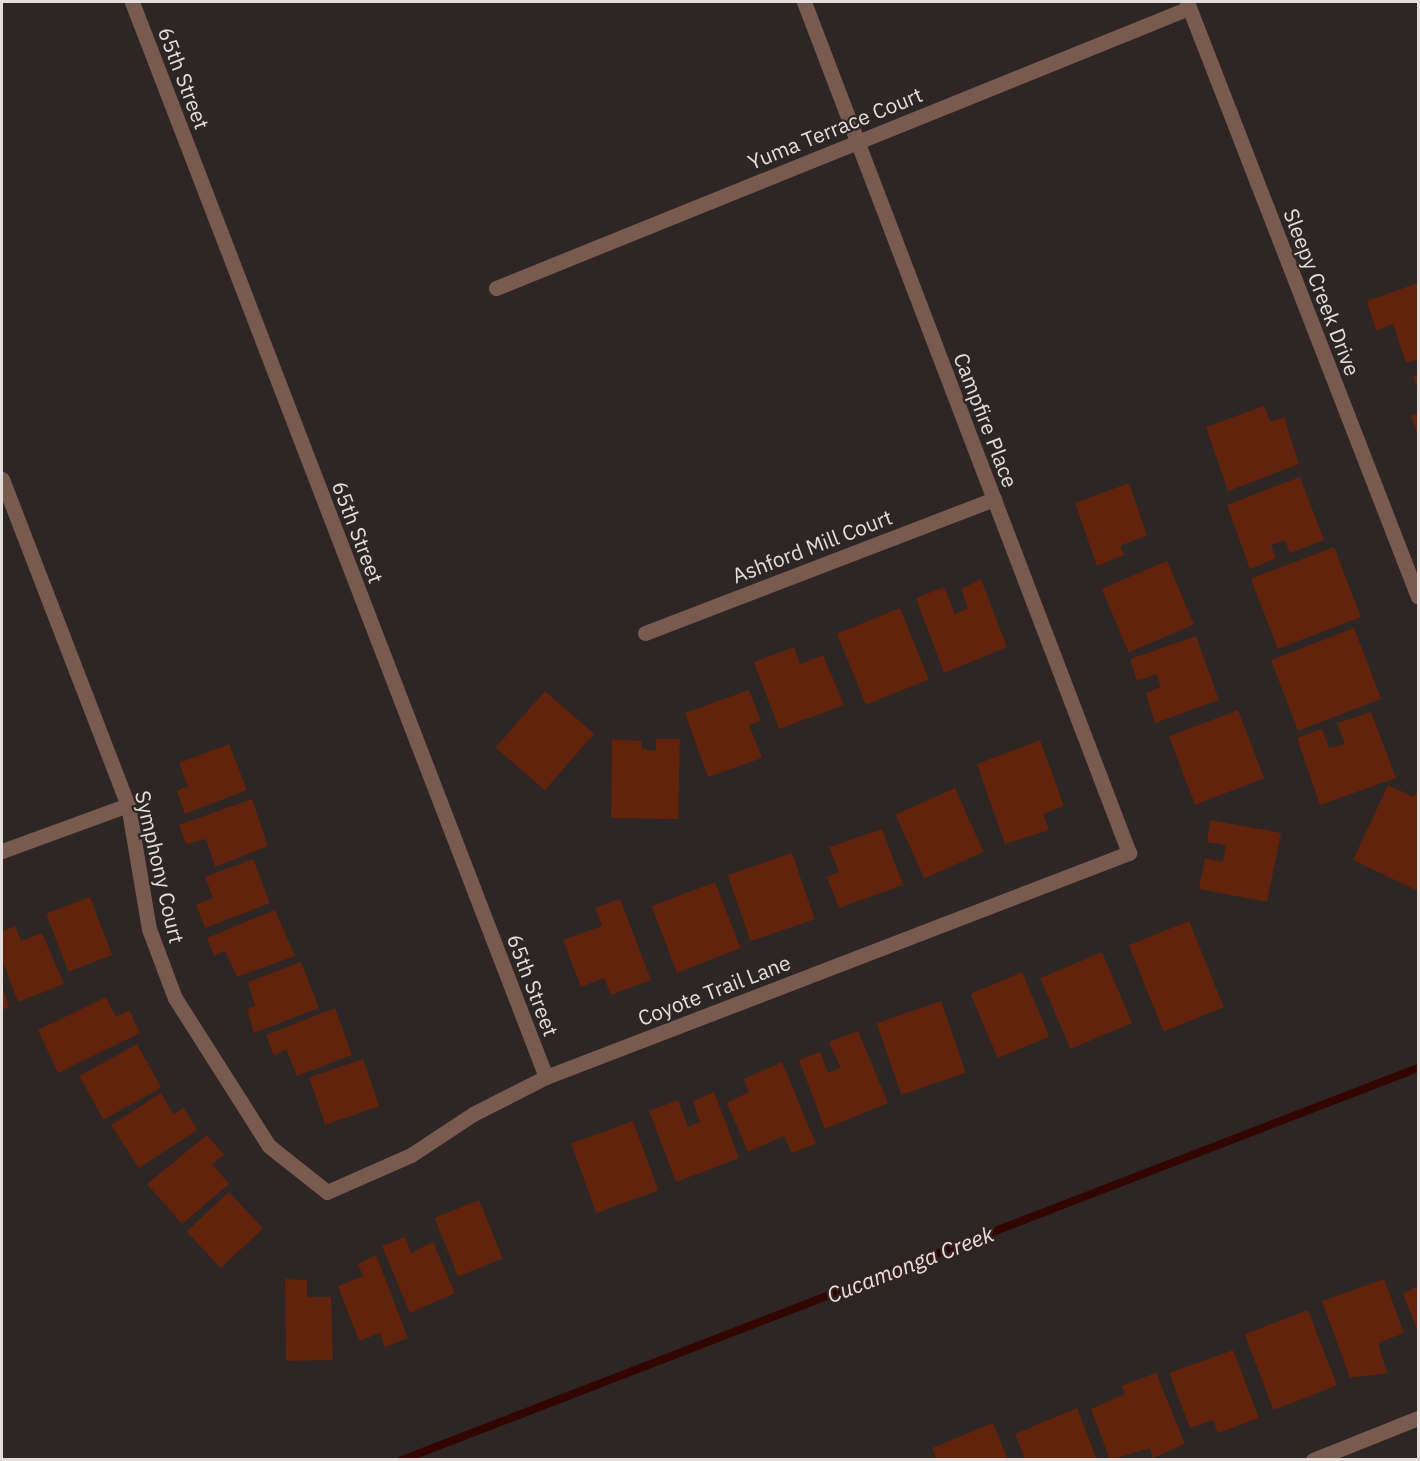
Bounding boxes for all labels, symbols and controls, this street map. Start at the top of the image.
street label: 65th Street [153,24,215,132]
street label: Yuma Terrace Court [744,82,926,174]
street label: Sleepy Creek Drive [1279,205,1365,379]
street label: Campfire Place [949,349,1023,491]
street label: 65th Street [327,478,389,586]
street label: Ashford Mill Court [728,504,896,588]
street label: Symphony Court [130,788,190,946]
street label: 65th Street [502,931,564,1039]
street label: Coyote Trail Lane [634,949,794,1031]
water label: Cucamonga Creek [823,1220,997,1308]

